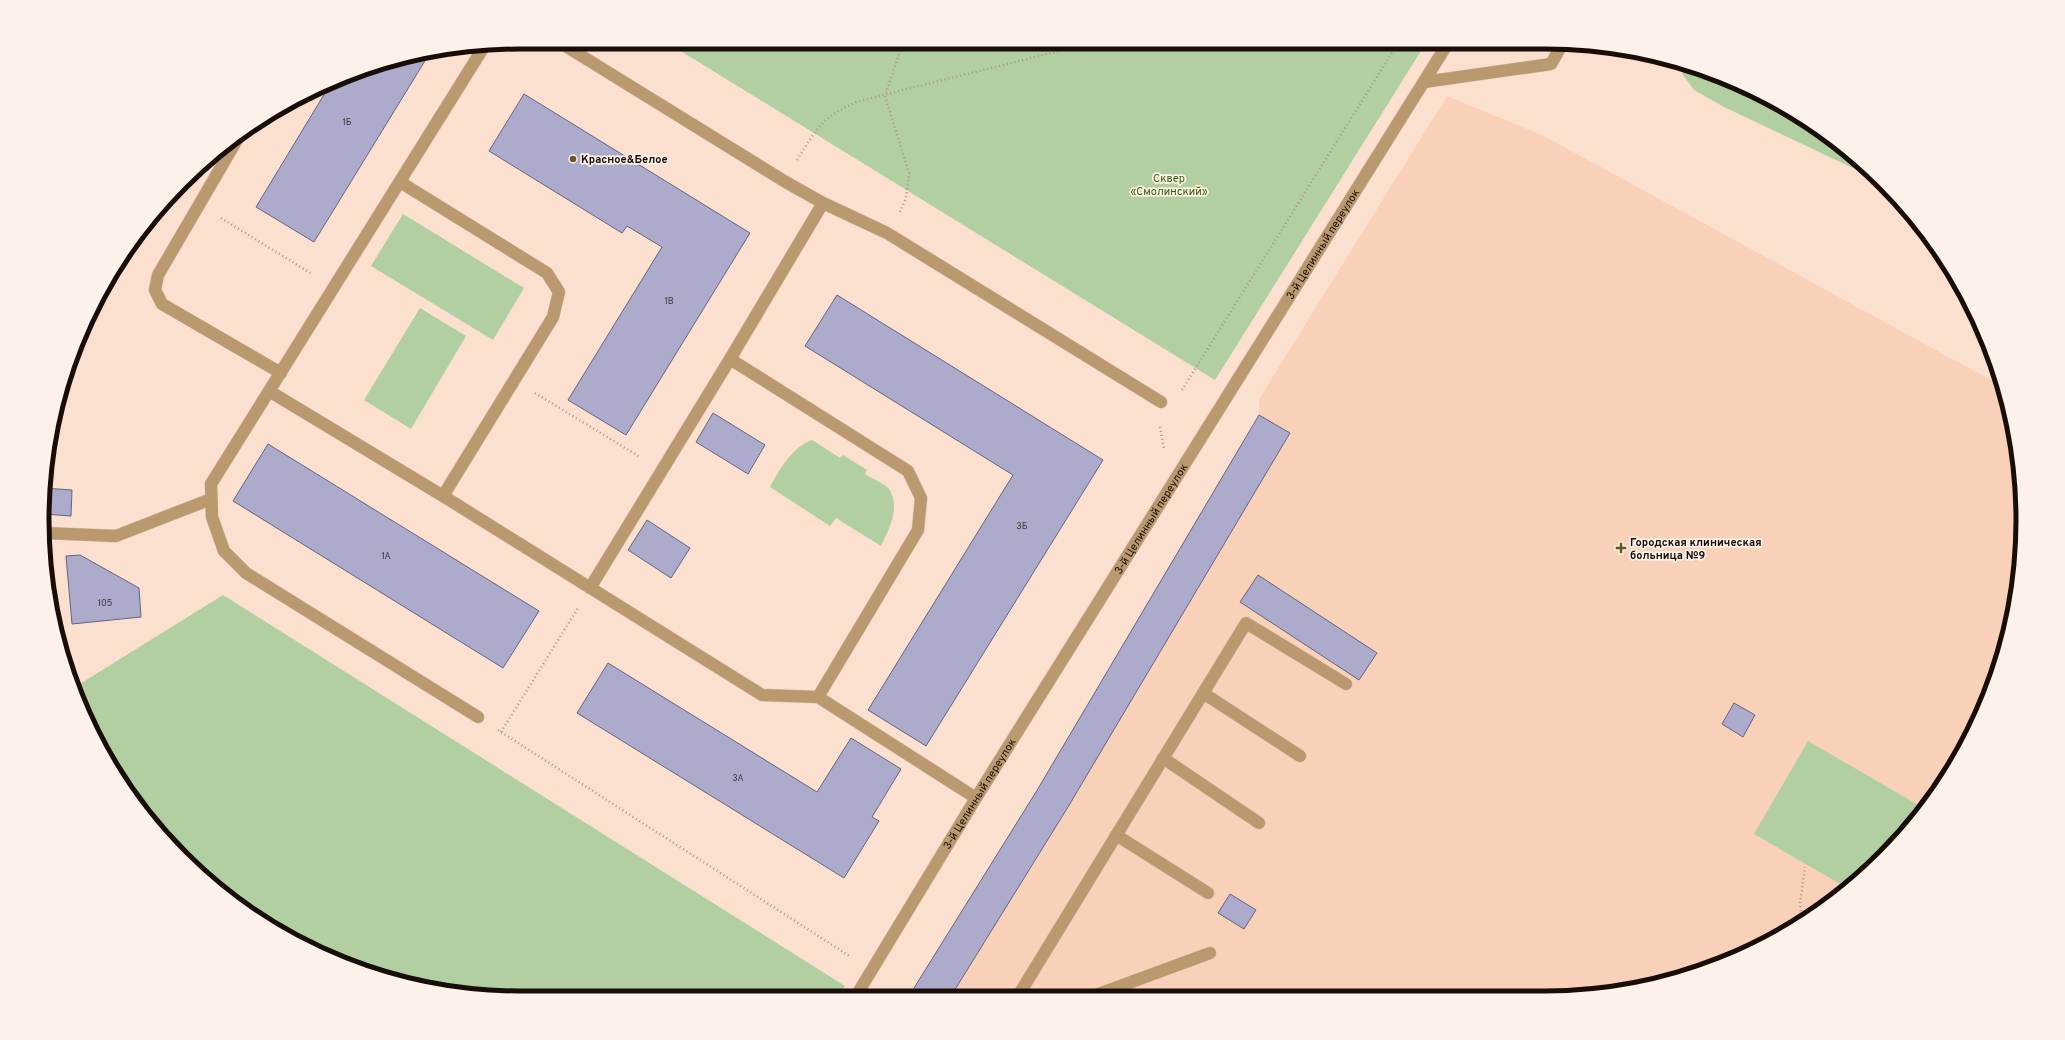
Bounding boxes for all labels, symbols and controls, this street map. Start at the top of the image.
house number: 1Б [342,117,352,128]
place label: Красное&Белое [581,153,668,167]
marker: Красное&Белое [568,154,578,164]
park label: Сквер «Смолинский» [1130,172,1208,199]
street label: 3-й Целинный переулок [1283,187,1363,302]
house number: 1В [664,296,674,307]
street label: 3-й Целинный переулок [1112,461,1191,577]
house number: 3Б [1016,521,1028,532]
place label: Городская клиническая больница №9 [1630,536,1762,563]
marker: Городская клиническая больница №9 [1615,542,1627,554]
house number: 1А [381,551,391,562]
house number: 105 [98,598,112,609]
street label: 3-й Целинный переулок [941,736,1020,852]
house number: 3А [732,773,744,784]

